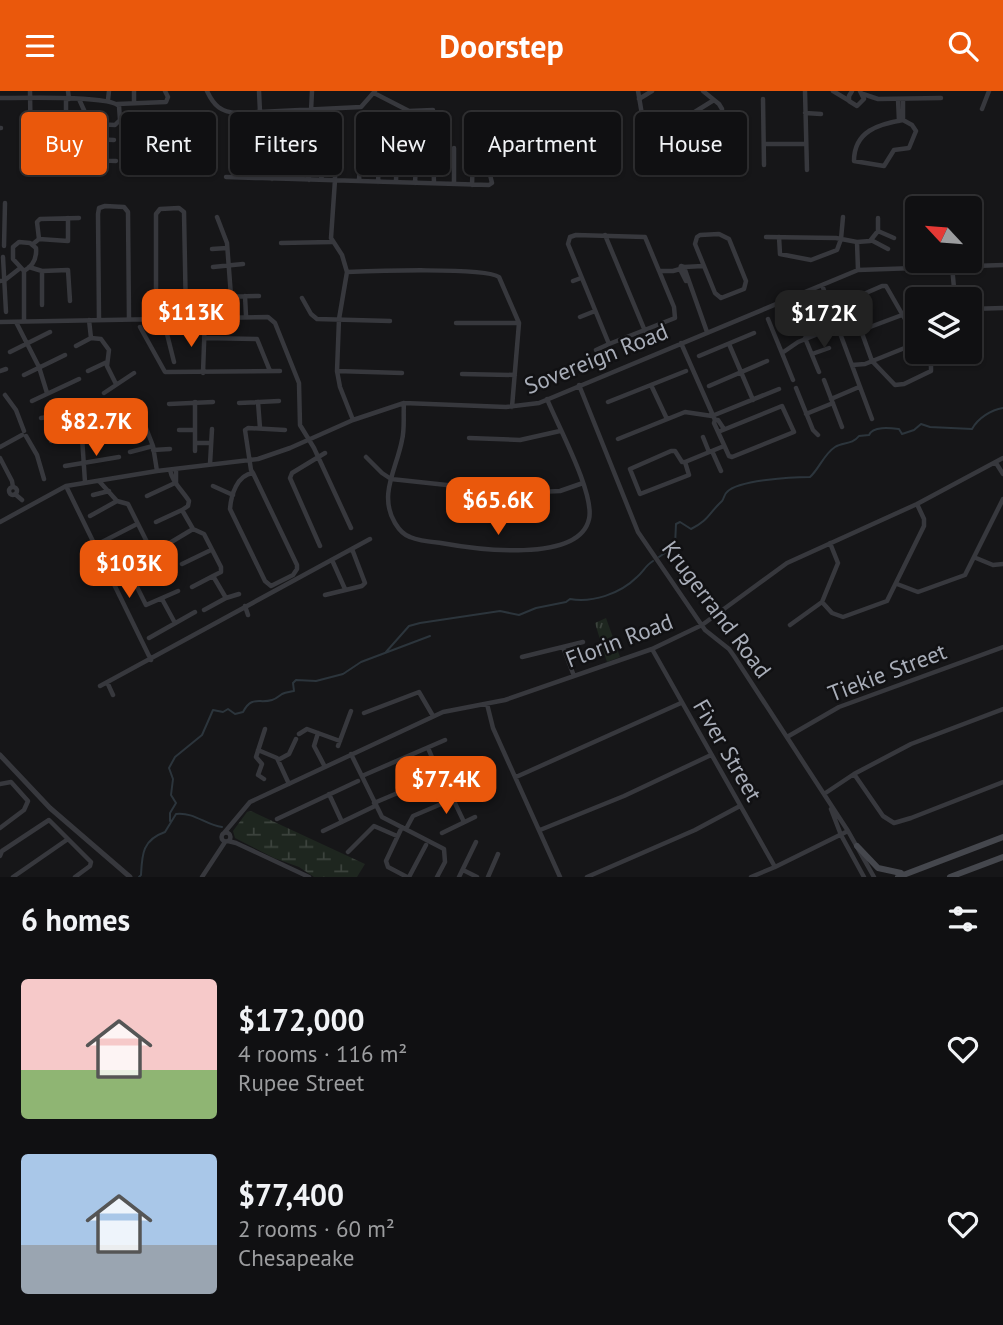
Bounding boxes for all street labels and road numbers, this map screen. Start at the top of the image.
street label: Sovereign Road [520,316,672,400]
street label: Krugerrand Road [656,535,778,683]
street label: Florin Road [561,606,677,674]
street label: Tiekie Street [824,636,950,708]
street label: Fiver Street [687,694,769,806]

